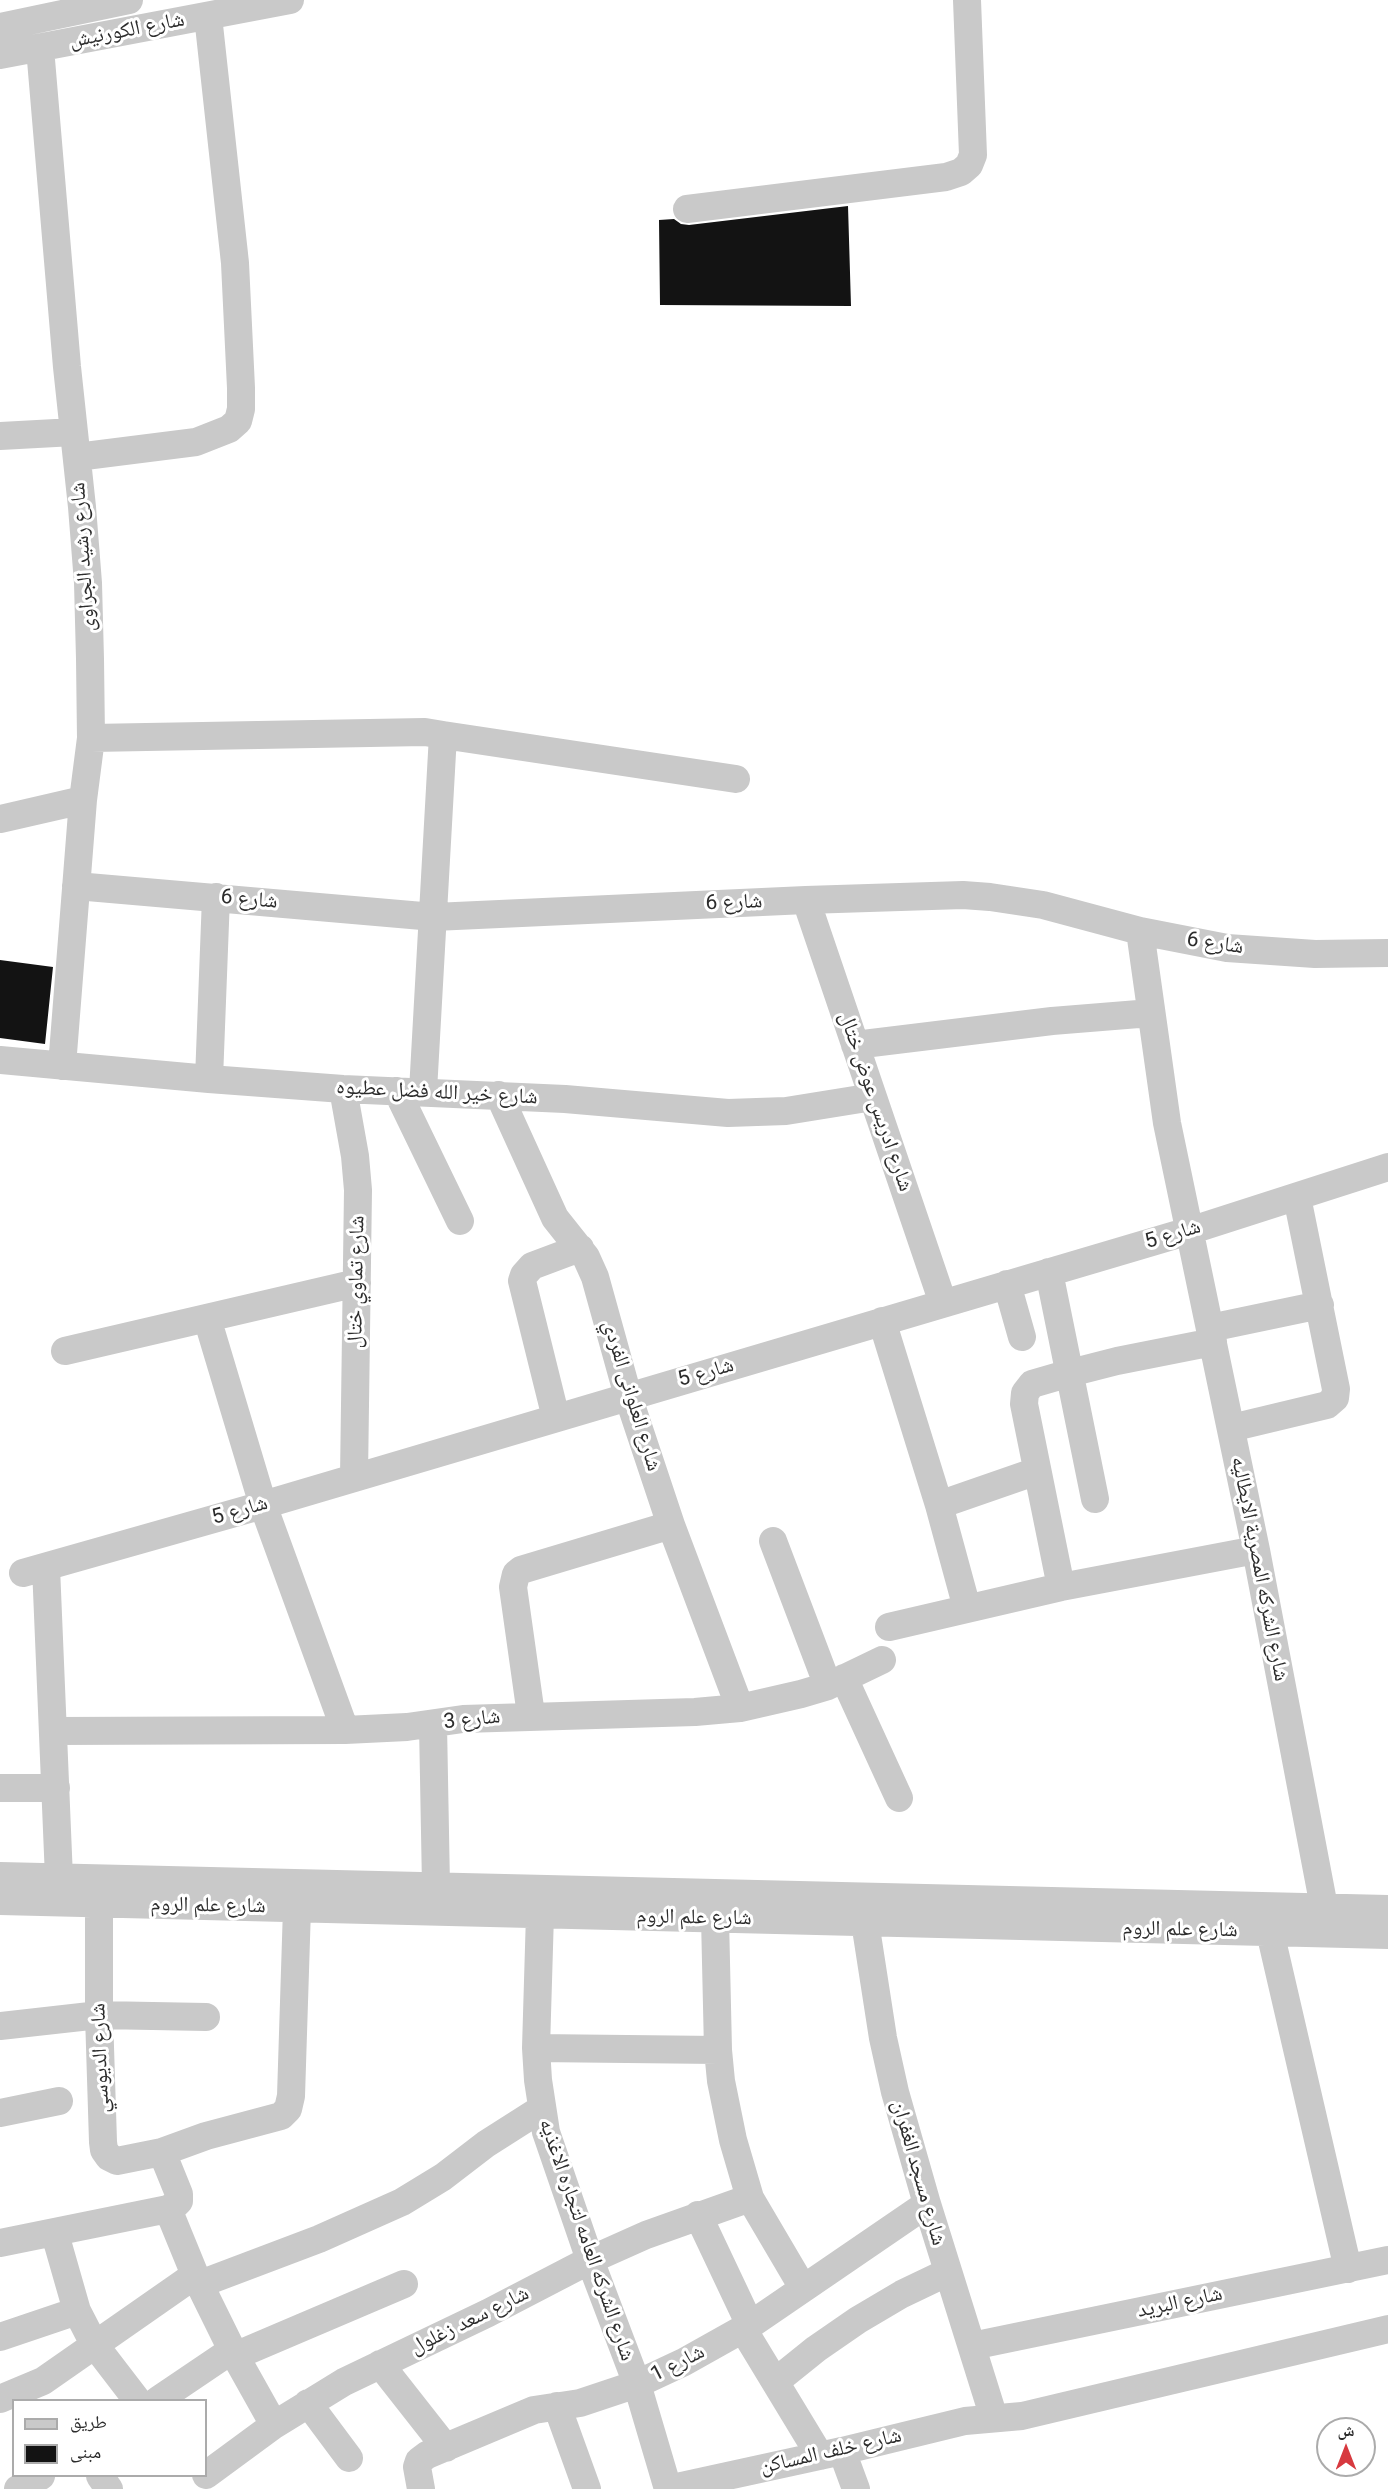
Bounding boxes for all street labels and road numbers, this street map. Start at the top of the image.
street label: شارع الكورنيش [67,7,187,55]
street label: شارع رشيد الجراوى [66,482,102,632]
street label: شارع 6 [220,885,278,915]
street label: شارع 6 [705,889,763,917]
street label: شارع 6 [1185,928,1245,960]
street label: شارع ادريس عوض ختال [832,1009,918,1195]
street label: شارع خير الله فضل عطيوه [336,1075,538,1111]
street label: شارع تماوي ختال [343,1215,371,1349]
street label: شارع 5 [1142,1215,1204,1255]
street label: شارع العلوانى الفردي [596,1318,666,1474]
street label: شارع 5 [675,1353,737,1393]
street label: شارع الشركه المصرية الايطاليه [1225,1455,1293,1683]
street label: شارع 5 [209,1491,271,1531]
street label: شارع 3 [442,1704,502,1736]
street label: شارع علم الروم [150,1892,266,1920]
street label: شارع علم الروم [636,1904,752,1932]
street label: شارع علم الروم [1122,1916,1238,1944]
street label: شارع الديوسي [86,2003,116,2113]
street label: شارع مسجد الغفران [885,2098,951,2248]
street label: شارع الشركه العامه لتجاره الاغذيه [533,2116,639,2364]
street label: شارع سعد زغلول [407,2281,533,2361]
street label: شارع البريد [1135,2282,1225,2324]
street label: شارع 1 [647,2340,709,2388]
street label: شارع خلف المساكن [758,2423,904,2481]

